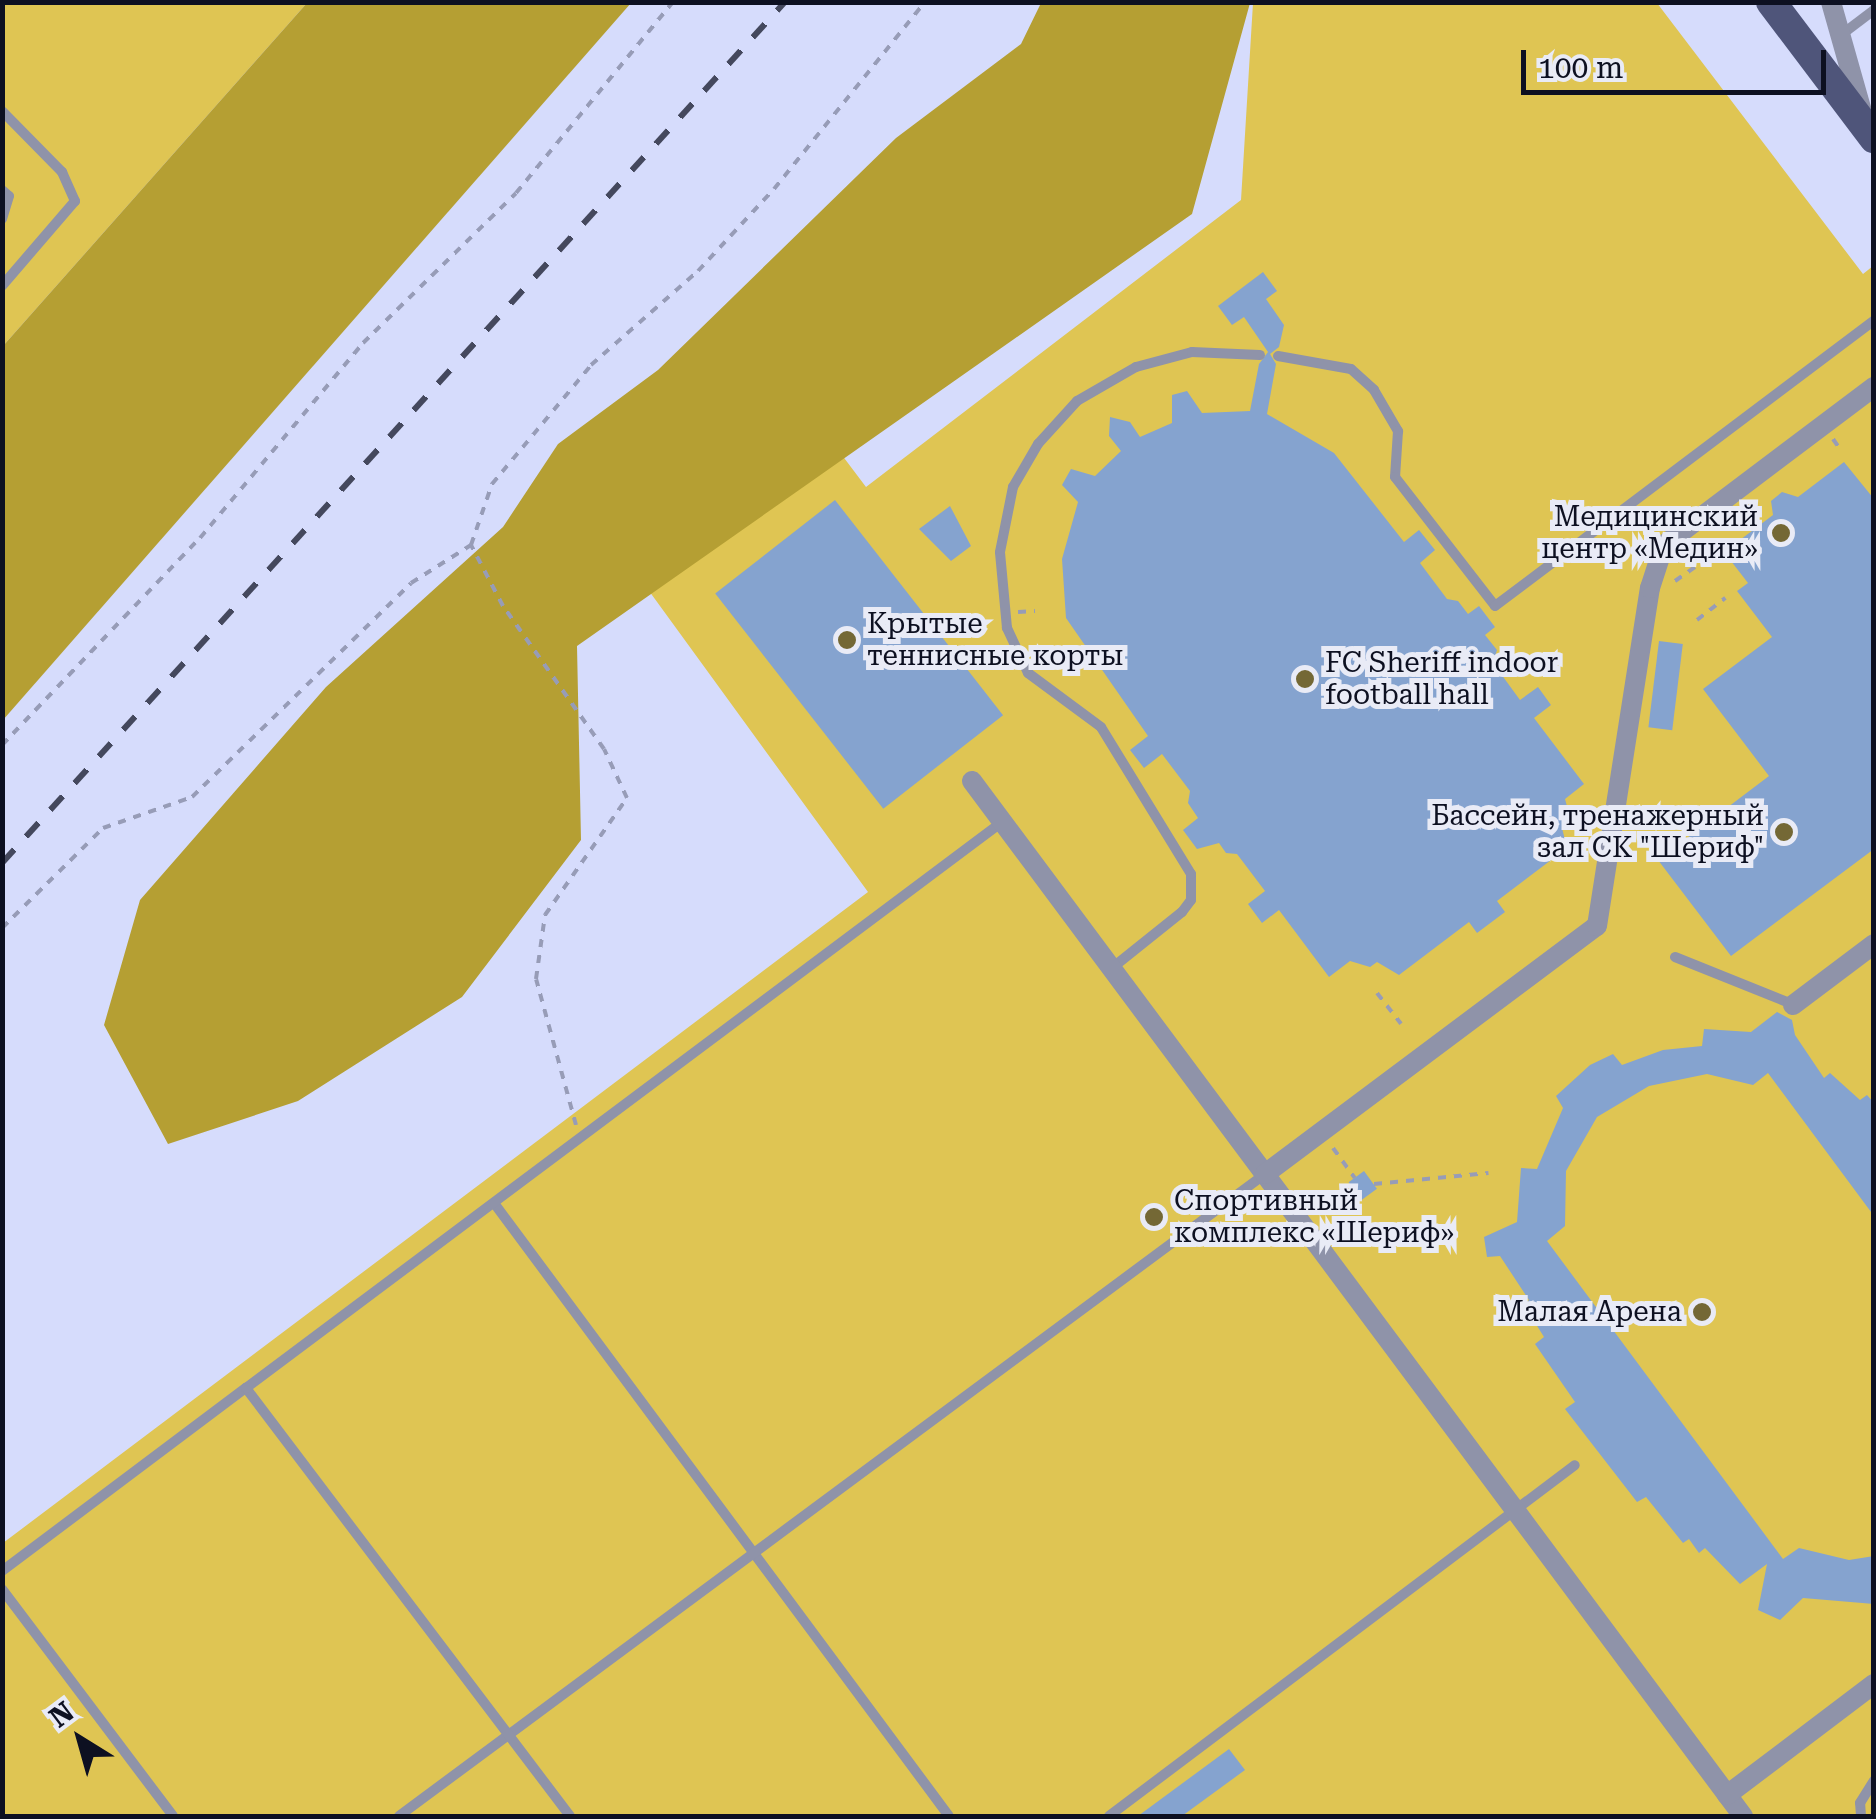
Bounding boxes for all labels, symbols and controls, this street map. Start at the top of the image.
scale bar [1526,30,1831,92]
text: 100 m [1538,50,1623,85]
place label: Медицинский центр «Медин» [1541,500,1758,566]
marker: Медицинский центр «Медин» [1768,520,1794,546]
place label: Крытые теннисные корты [867,607,1123,673]
marker: Крытые теннисные корты [836,629,858,651]
place label: FC Sheriff indoor football hall [1325,646,1558,712]
marker: FC Sheriff indoor football hall [1294,668,1316,690]
place label: Бассейн, тренажерный зал СК "Шериф" [1431,799,1764,865]
marker: Бассейн, тренажерный зал СК "Шериф" [1773,821,1795,843]
place label: Спортивный комплекс «Шериф» [1174,1184,1454,1250]
marker: Спортивный комплекс «Шериф» [1143,1206,1165,1228]
place label: Малая Арена [1497,1295,1682,1329]
marker: Малая Арена [1691,1301,1713,1323]
north arrow [30,1689,130,1789]
text: N [43,1695,80,1734]

